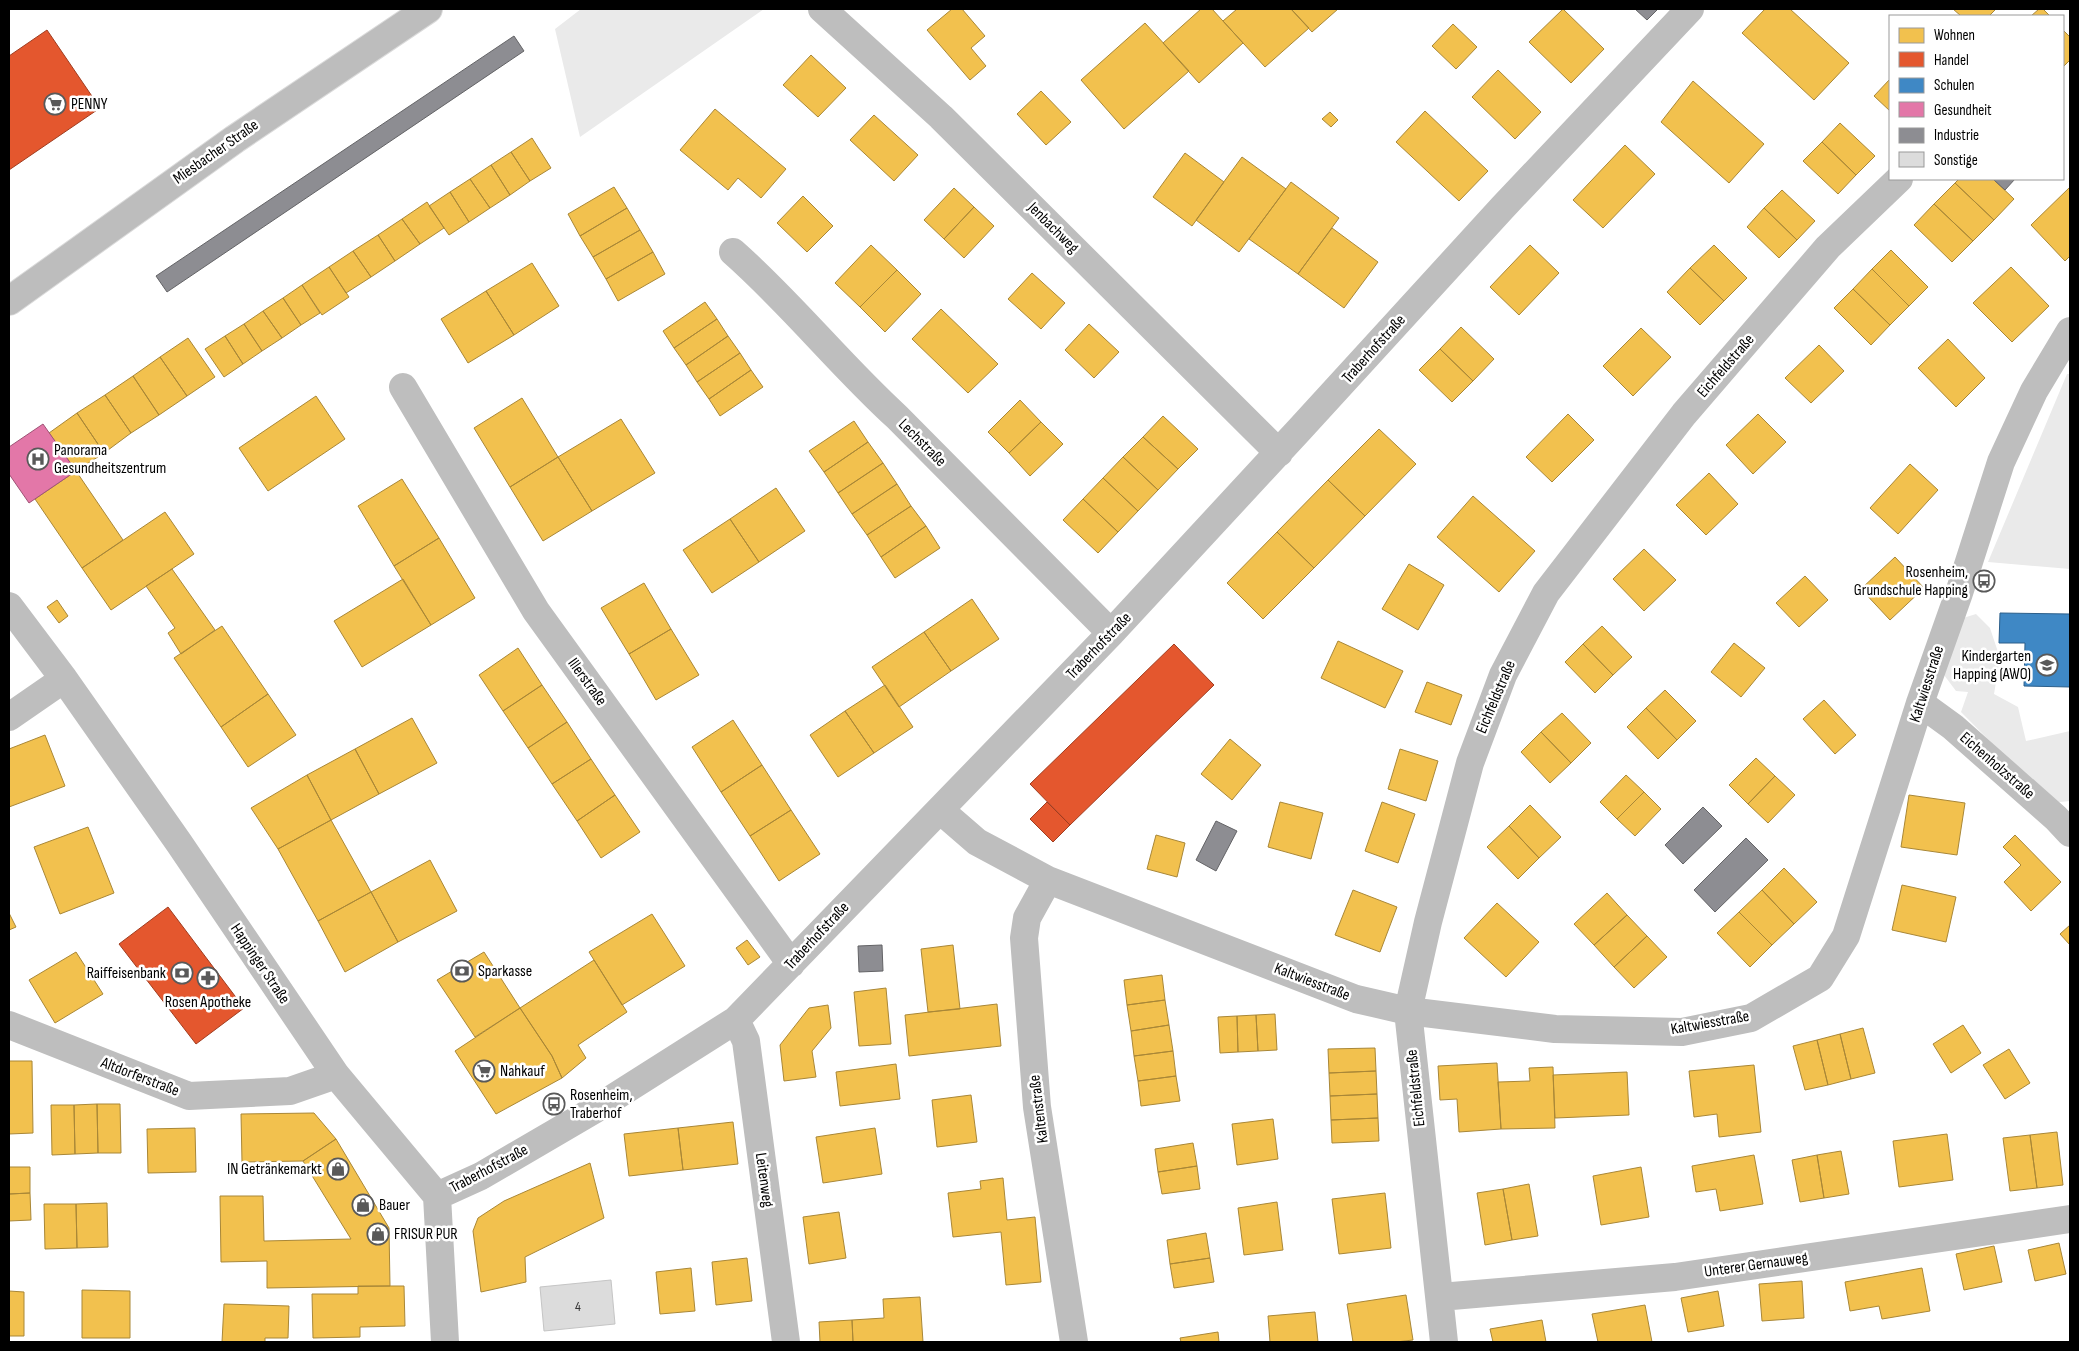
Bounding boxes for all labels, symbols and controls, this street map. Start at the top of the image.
legend [1889,15,2064,180]
text: Wohnen [1934,26,1975,45]
text: Handel [1934,51,1969,70]
text: Schulen [1934,76,1974,95]
supermarket icon: PENNY [43,92,67,116]
place label: PENNY [71,95,108,114]
text: Gesundheit [1934,101,1992,120]
street label: Miesbacher Straße [170,116,262,188]
text: Industrie [1934,126,1979,145]
text: Sonstige [1934,151,1978,170]
street label: Jenbachweg [1023,198,1082,257]
street label: Traberhofstraße [1338,311,1410,387]
street label: Eichfeldstraße [1693,331,1759,401]
street label: Lechstraße [894,415,950,471]
place label: Panorama Gesundheitszentrum [54,441,166,478]
hospital icon: Panorama Gesundheitszentrum [26,447,50,471]
place label: Rosenheim, Grundschule Happing [1854,563,1968,600]
bus stop icon: Rosenheim, Grundschule Happing [1972,569,1996,593]
street label: Traberhofstraße [1062,609,1136,683]
street label: Kaltwiesstraße [1906,643,1948,725]
place label: Kindergarten Happing (AWO) [1953,647,2031,684]
school or university icon: Kindergarten Happing (AWO) [2035,653,2059,677]
street label: Illerstraße [563,654,611,710]
street label: Eichfeldstraße [1472,658,1520,736]
street label: Eichenholzstraße [1956,728,2038,804]
street label: Traberhofstraße [781,898,853,974]
street label: Happinger Straße [226,920,294,1008]
bank icon: Sparkasse [450,959,474,983]
street label: Kaltwiesstraße [1272,959,1352,1005]
bank icon: Raiffeisenbank [170,961,194,985]
place label: Sparkasse [478,962,532,981]
place label: Raiffeisenbank [87,964,166,983]
pharmacy icon: Rosen Apotheke [196,966,220,990]
place label: Rosen Apotheke [165,993,251,1012]
street label: Kaltwiesstraße [1669,1007,1751,1039]
street label: Eichfeldstraße [1403,1048,1429,1128]
street label: Altdorferstraße [97,1053,182,1101]
supermarket icon: Nahkauf [472,1059,496,1083]
place label: Nahkauf [500,1062,545,1081]
street label: Kaltenstraße [1025,1074,1053,1144]
place label: Rosenheim, Traberhof [570,1086,632,1123]
bus stop icon: Rosenheim, Traberhof [542,1092,566,1116]
street label: Traberhofstraße [447,1140,531,1198]
street label: Leitenweg [751,1151,777,1209]
shop icon: IN Getränkemarkt [326,1157,350,1181]
place label: IN Getränkemarkt [227,1160,322,1179]
shop icon: Bauer [351,1193,375,1217]
place label: Bauer [379,1196,410,1215]
shop icon: FRISUR PUR [366,1222,390,1246]
place label: FRISUR PUR [394,1225,458,1244]
street label: Unterer Gernauweg [1703,1248,1809,1282]
house number: 4 [575,1298,581,1315]

